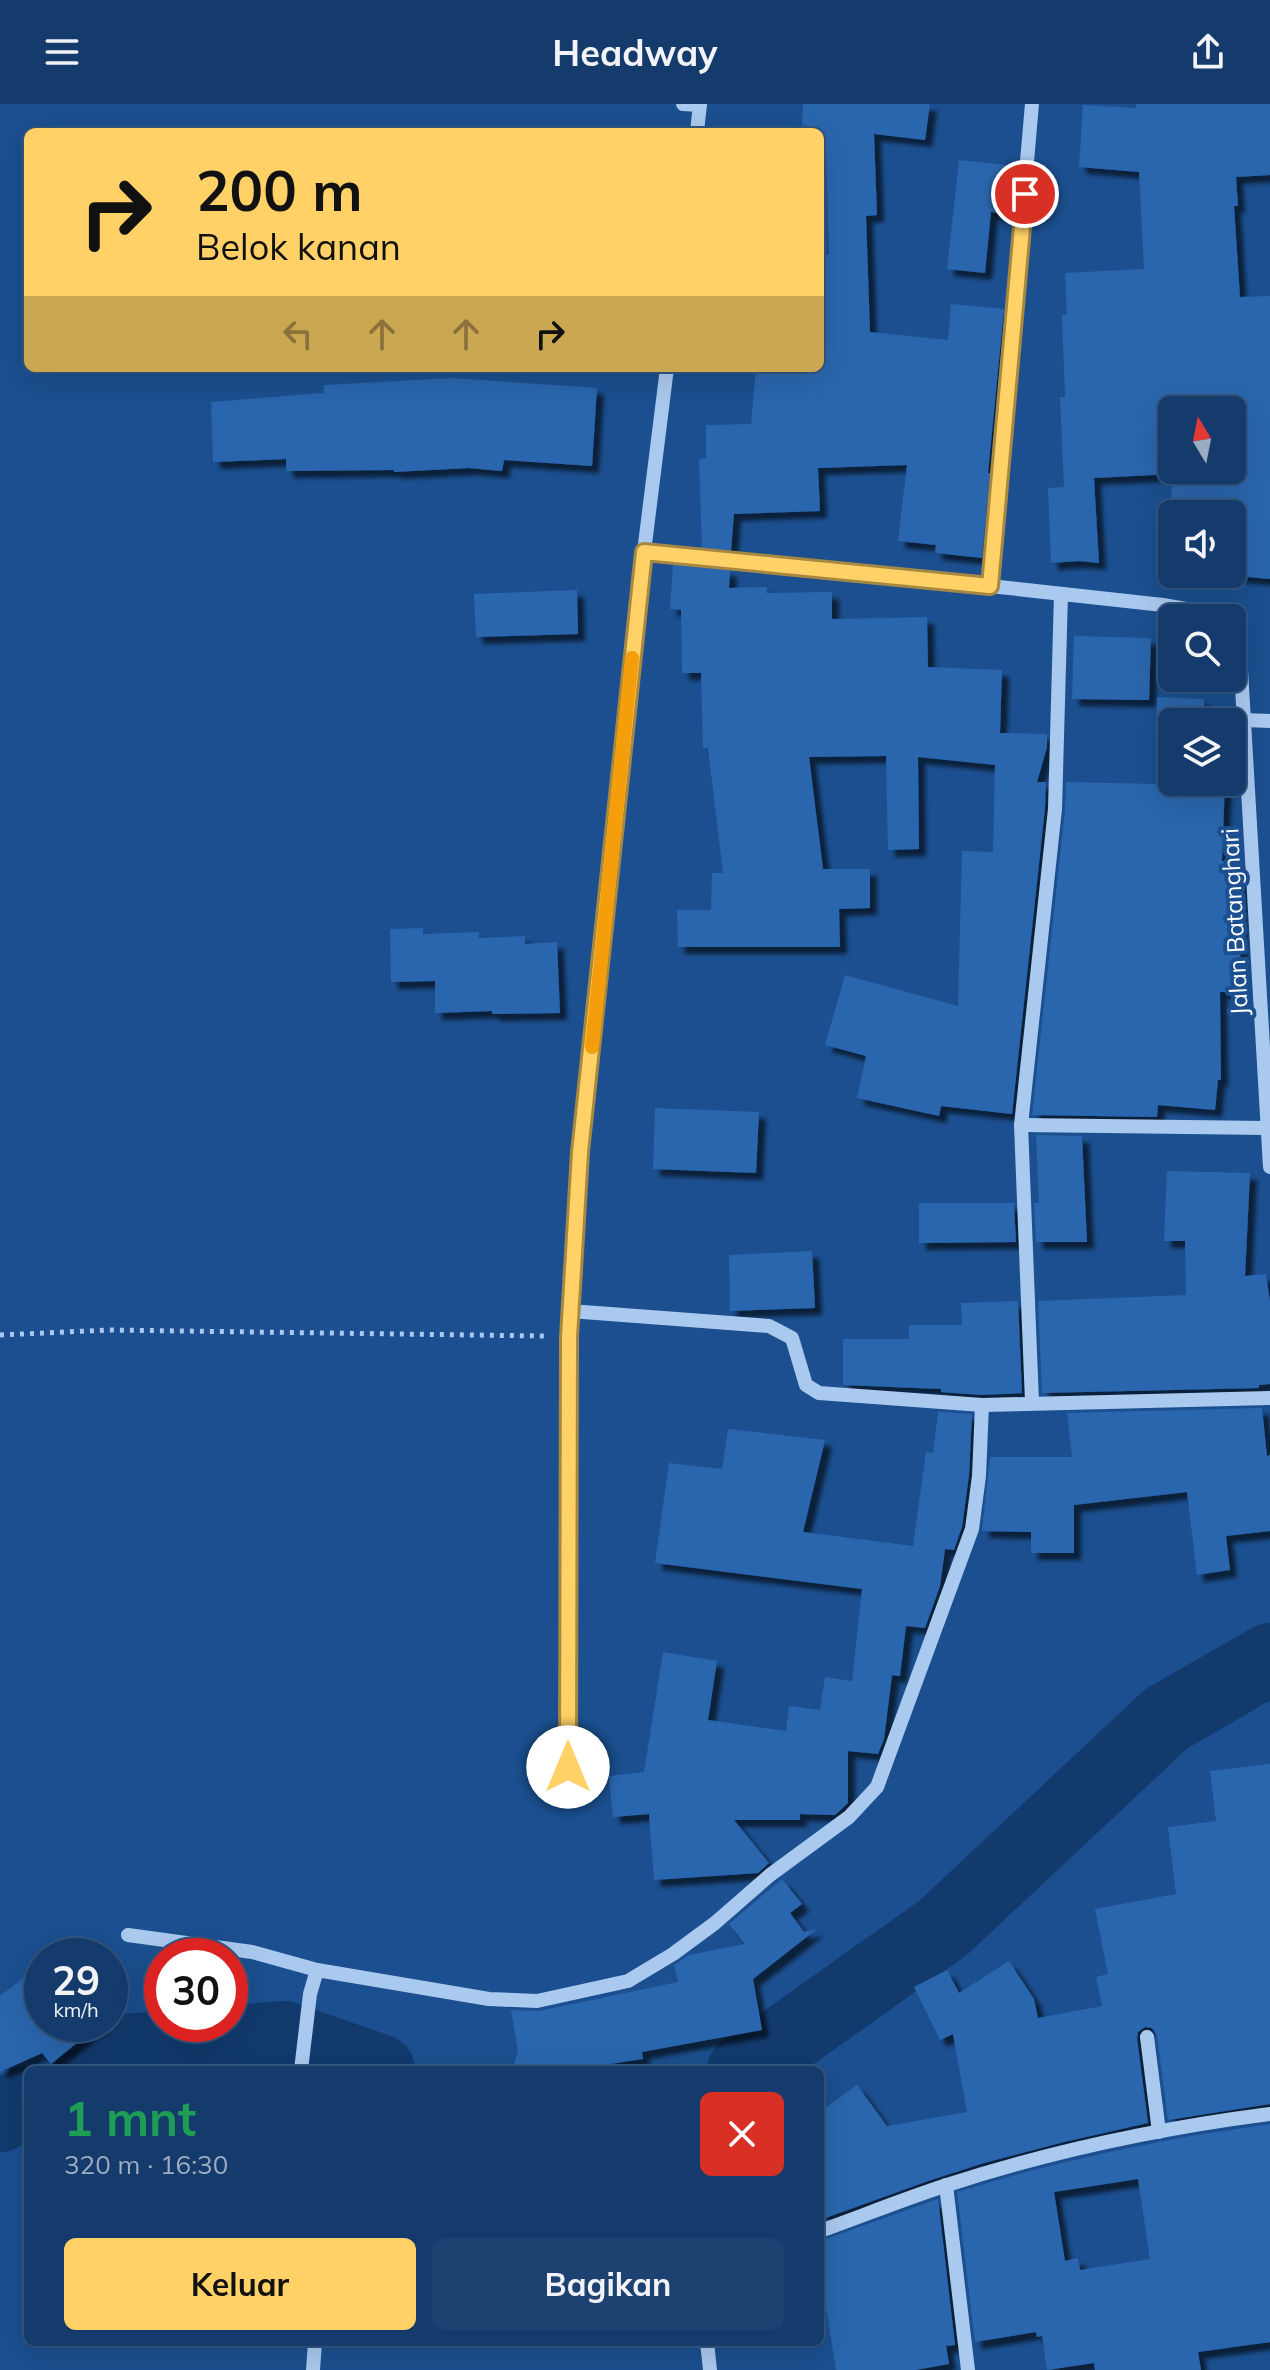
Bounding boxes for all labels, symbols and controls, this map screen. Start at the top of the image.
icon: menu [40,30,84,74]
text: Headway [552,30,718,75]
icon: share [1186,30,1230,74]
text: 200 m [196,155,363,225]
icon: right [64,160,168,264]
pin [991,160,1059,228]
icon: arrive [1003,172,1047,216]
text: Belok kanan [196,224,401,269]
icon: left [276,312,320,356]
icon: ahead [360,312,404,356]
icon: ahead [444,312,488,356]
icon: right [528,312,572,356]
north arrow [1158,396,1246,484]
map controls [1158,396,1246,796]
button: sound [1158,500,1246,588]
button: search [1158,604,1246,692]
button: layers [1158,708,1246,796]
street label: Jalan Batanghari [1214,827,1254,1017]
position arrow [526,1725,610,1809]
speed limit sign: 30 [144,1938,248,2042]
text: 29 [52,1955,100,2005]
text: km/h [53,1997,99,2022]
text: 1 mnt [64,2088,196,2148]
button: close [700,2092,784,2176]
text: 320 m · 16:30 [64,2148,228,2181]
button: Keluar [64,2238,416,2330]
button: Bagikan [432,2238,784,2330]

